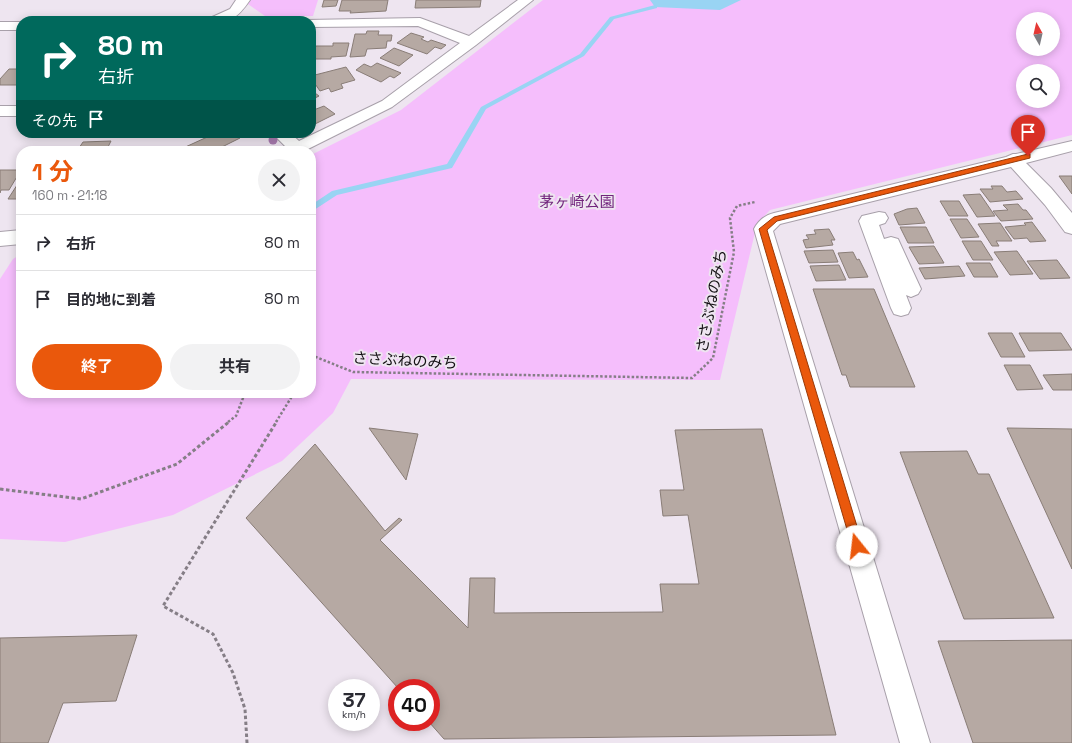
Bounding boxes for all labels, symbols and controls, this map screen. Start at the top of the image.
north arrow [1016,12,1060,56]
map controls [1016,12,1060,108]
text: 80 m [98,27,164,63]
icon: right [32,32,84,84]
button: search [1016,64,1060,108]
text: 右折 [98,65,134,88]
icon: arrive [85,108,107,130]
text: その先 [32,111,77,130]
pin [1011,115,1045,156]
icon: arrive [1017,121,1039,143]
text: 1 分 [32,156,73,187]
button: close [258,159,300,201]
text: 160 m · 21:18 [32,187,107,204]
park label: 茅ヶ崎公園 [539,192,615,211]
icon: right [32,232,54,254]
text: 80 m [264,233,300,252]
text: 右折 [66,234,96,253]
street label: ささぶねのみち [692,248,730,354]
icon: arrive [32,288,54,310]
text: 80 m [264,289,300,308]
text: 目的地に到着 [66,290,156,309]
button: 終了 [32,344,162,390]
button: 共有 [170,344,300,390]
street label: ささぶねのみち [352,348,458,372]
position arrow [836,525,878,567]
speed limit sign: 40 [388,679,440,731]
text: 37 [342,687,366,713]
text: km/h [342,708,366,721]

